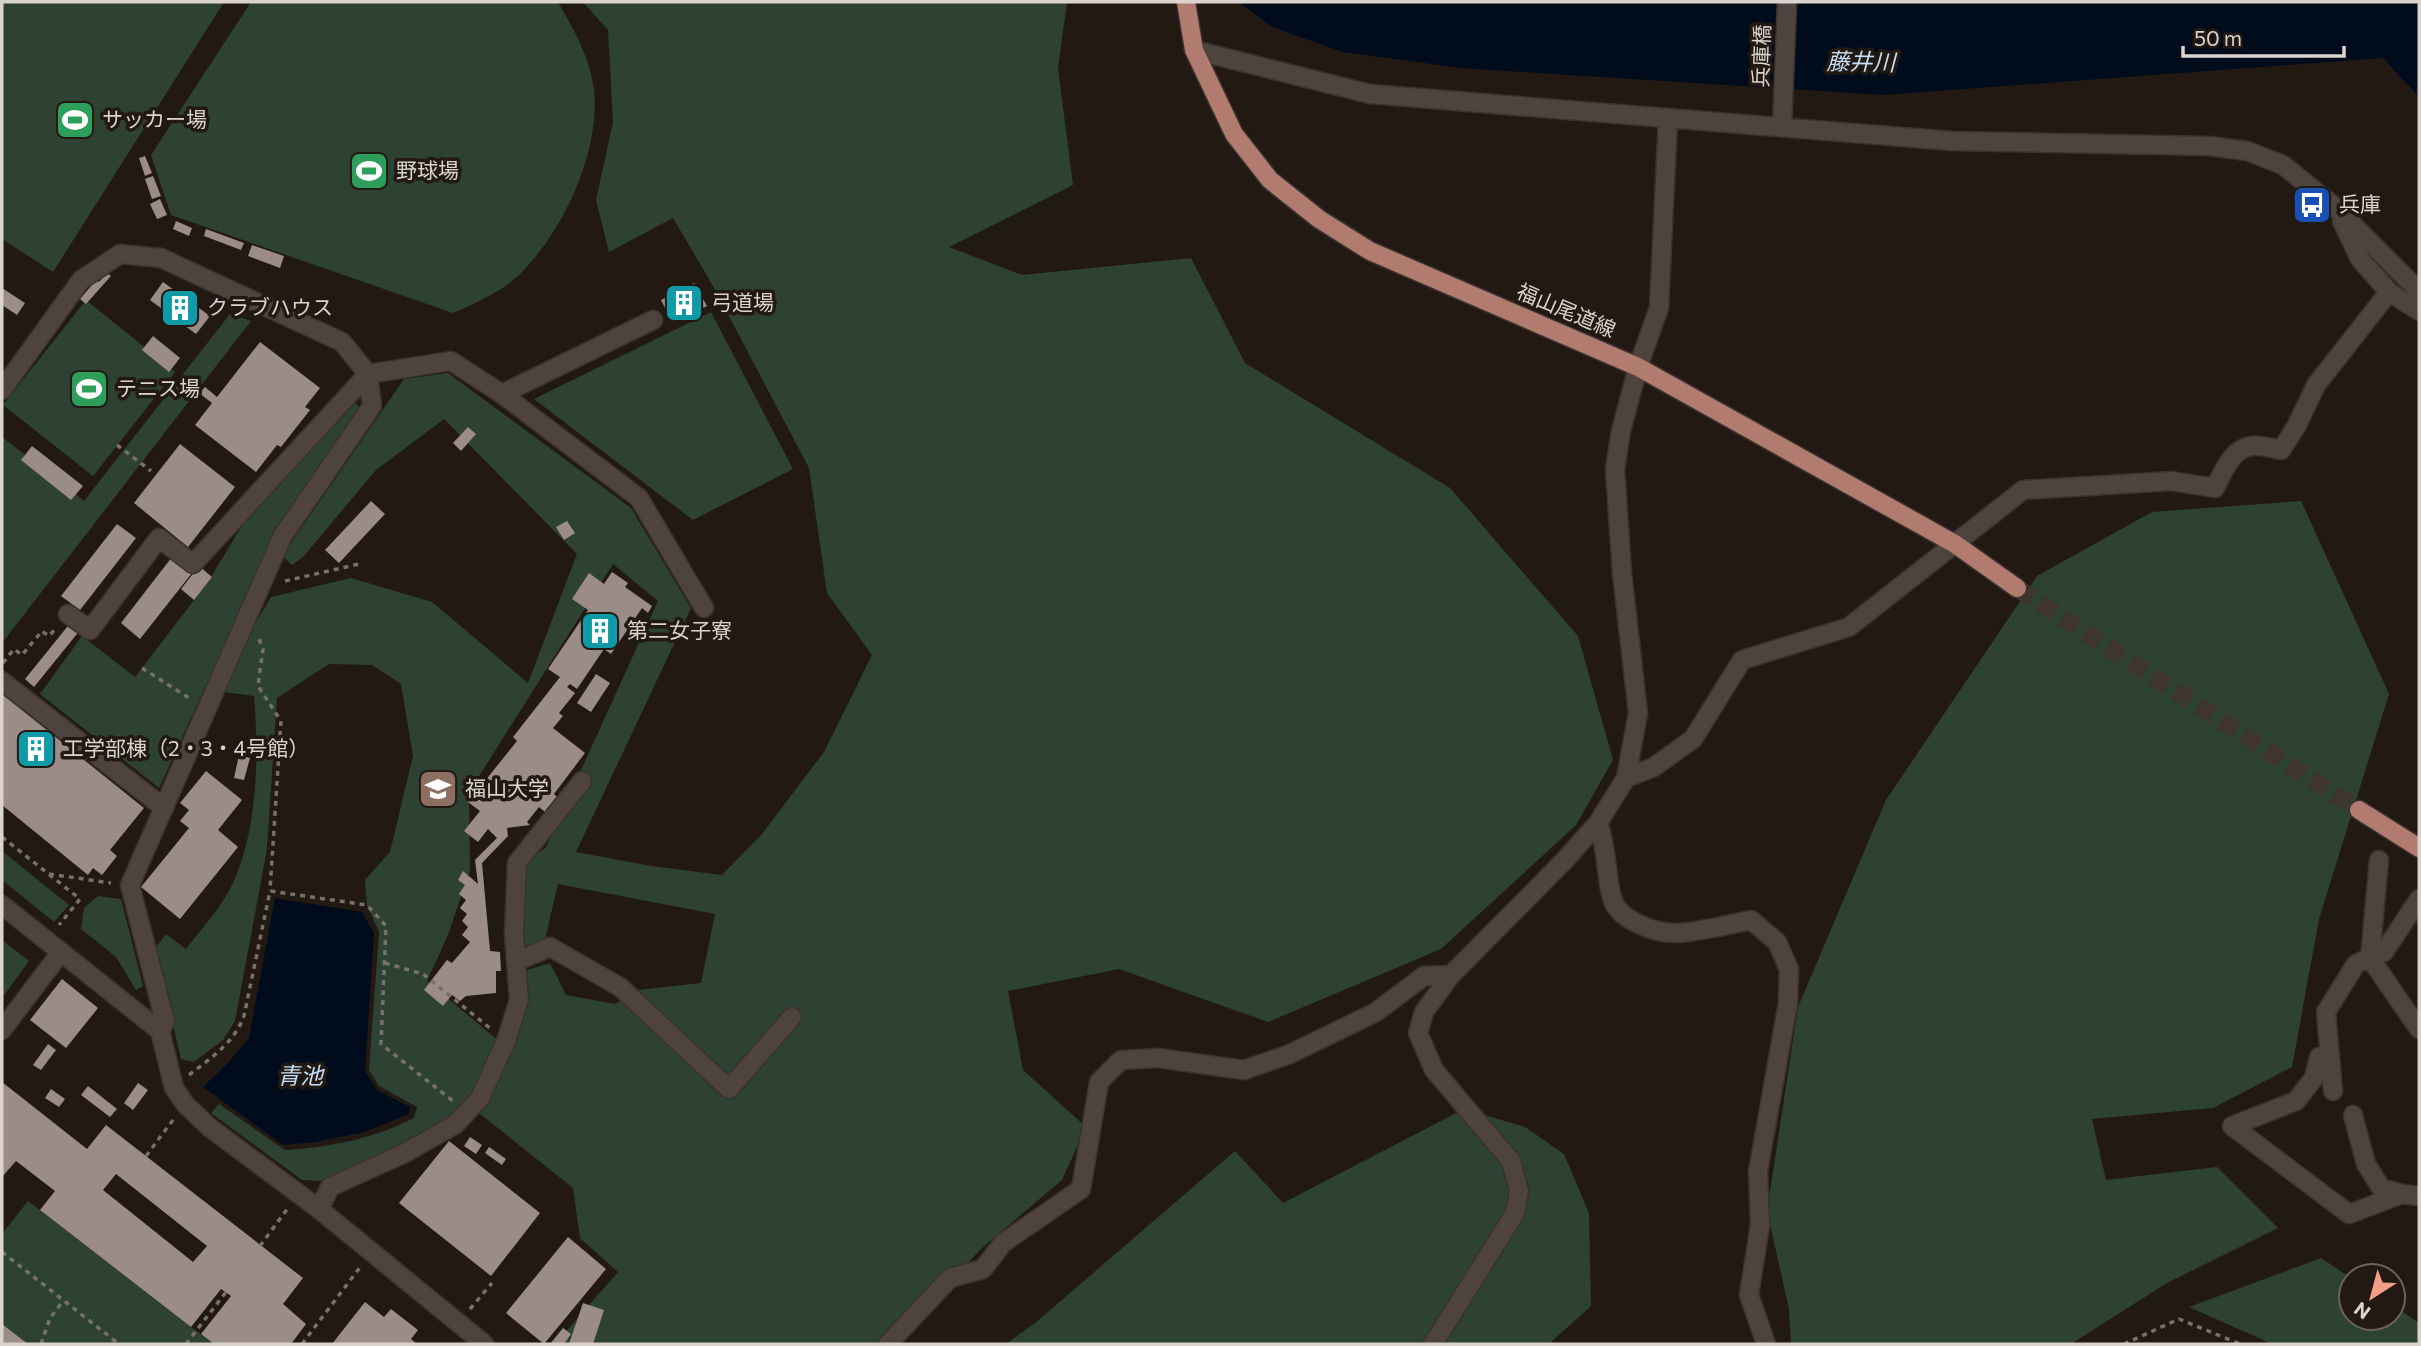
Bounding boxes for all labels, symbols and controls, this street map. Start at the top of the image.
scale bar [2183,14,2344,58]
street label: 兵庫橋 [1747,24,1774,88]
text: 50 m [2194,25,2242,50]
water label: 藤井川 [1826,46,1899,76]
sports icon: サッカー場 [54,99,96,141]
place label: サッカー場 [102,106,207,131]
sports icon: 野球場 [348,150,390,192]
place label: 野球場 [396,157,459,182]
bus stop icon: 兵庫 [2291,184,2333,226]
place label: 兵庫 [2339,191,2381,216]
street label: 福山尾道線 [1513,278,1620,342]
building icon: 弓道場 [663,282,705,324]
building icon: クラブハウス [159,287,201,329]
place label: 弓道場 [711,289,774,314]
place label: クラブハウス [207,294,333,319]
sports icon: テニス場 [68,368,110,410]
place label: テニス場 [116,375,200,400]
building icon: 第二女子寮 [579,610,621,652]
place label: 第二女子寮 [627,617,732,642]
building icon: 工学部棟（2・3・4号館） [15,728,57,770]
place label: 工学部棟（2・3・4号館） [63,735,309,760]
school or university icon: 福山大学 [417,768,459,810]
place label: 福山大学 [465,775,549,800]
water label: 青池 [277,1061,325,1089]
north arrow [2337,1262,2407,1332]
text: N [2349,1298,2374,1325]

